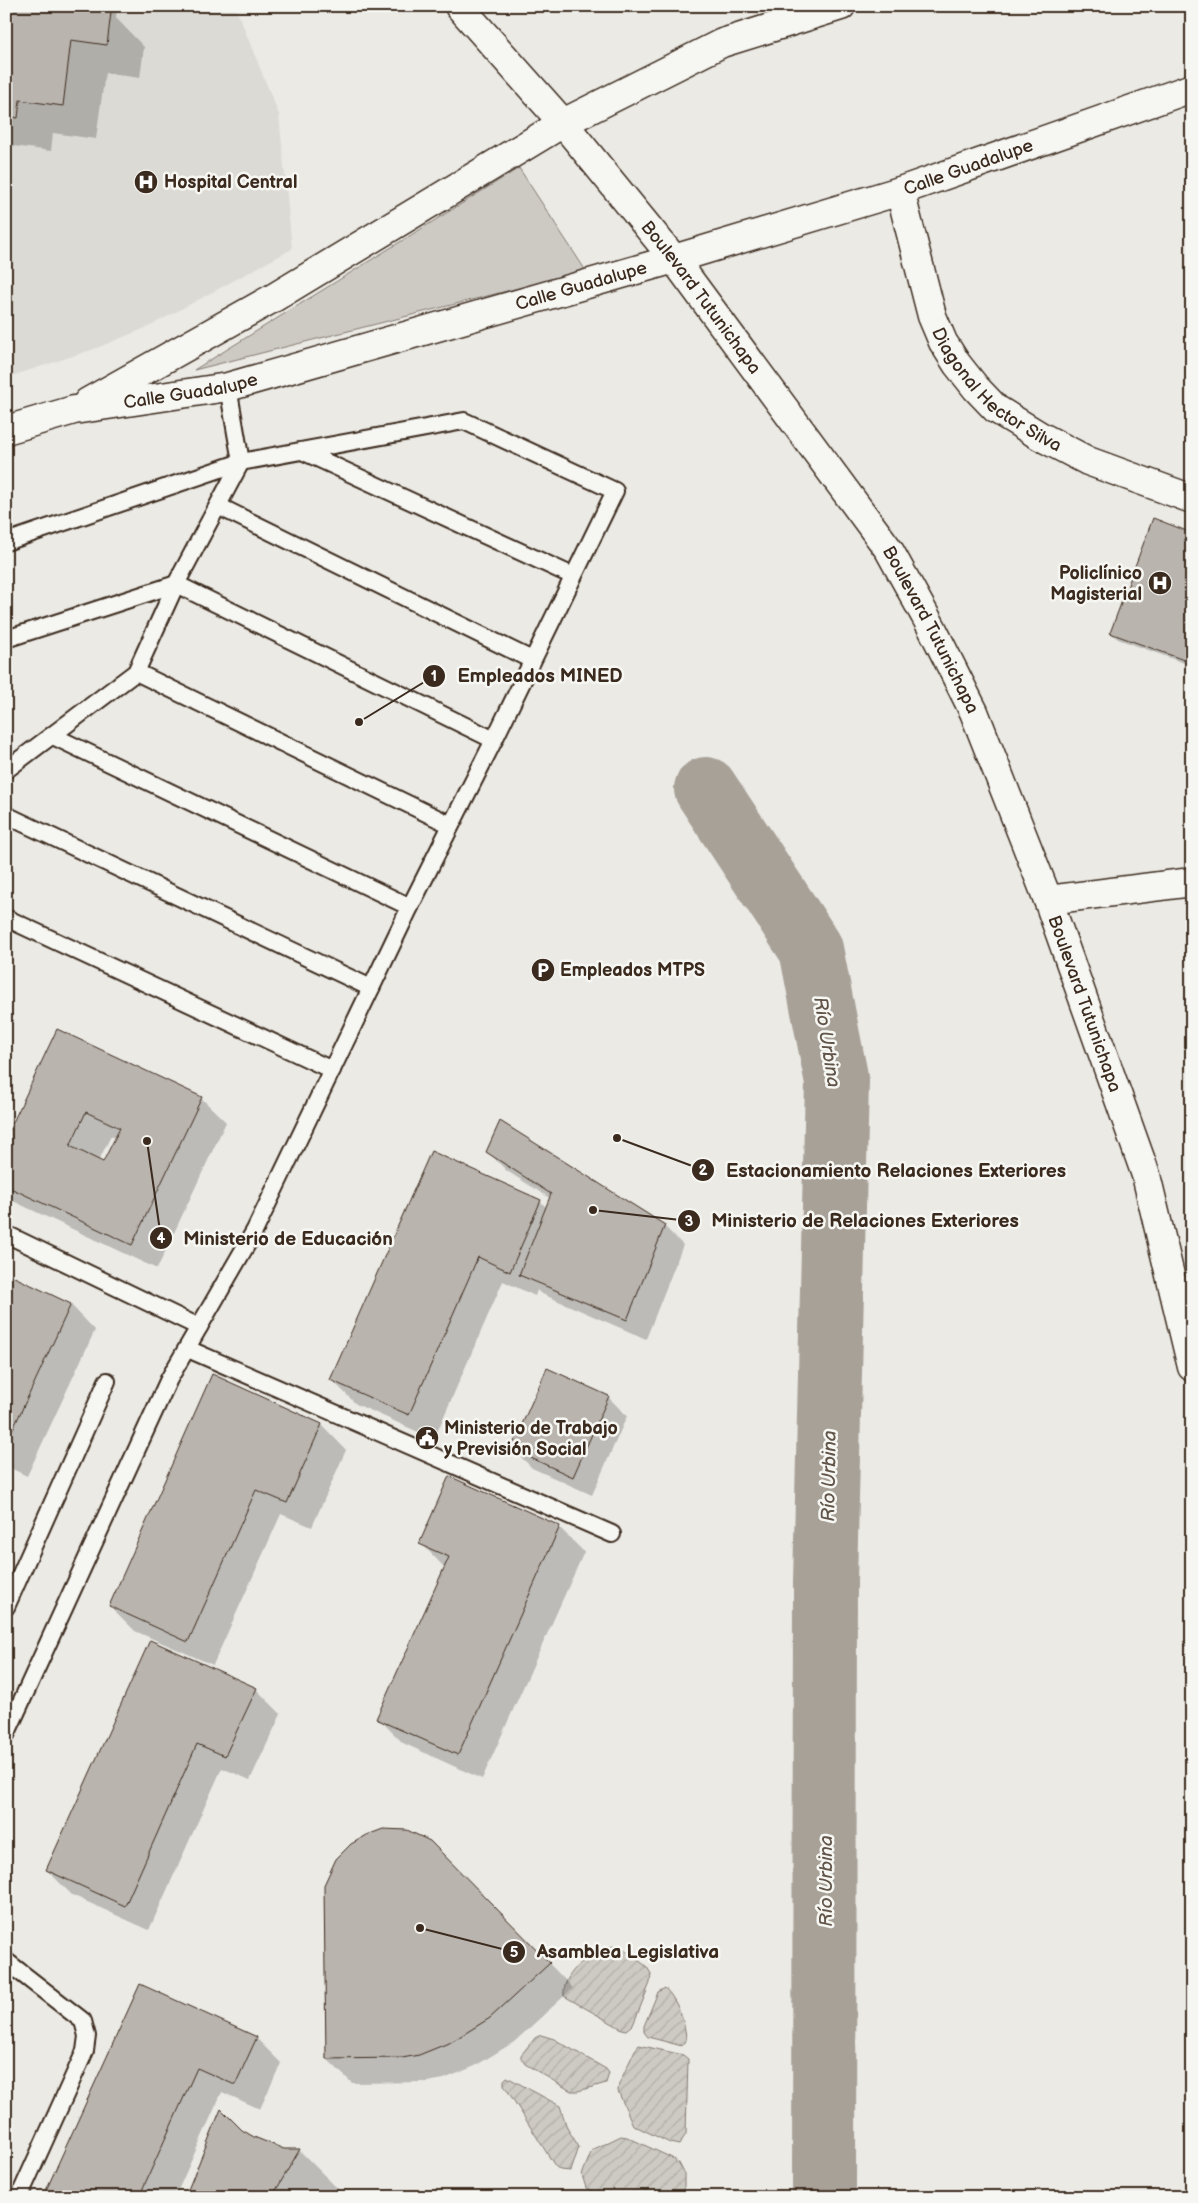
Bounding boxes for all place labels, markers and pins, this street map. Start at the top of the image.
hospital icon: Hospital Central [133,169,159,195]
place label: Hospital Central [164,172,297,193]
place label: Policlínico Magisterial [1050,563,1142,605]
hospital icon: Policlínico Magisterial [1147,570,1173,596]
callout: Empleados MINED [422,659,632,693]
parking icon: Empleados MTPS [530,957,556,983]
place label: Empleados MTPS [560,960,705,981]
callout: Estacionamiento Relaciones Exteriores [691,1153,1076,1187]
callout: Ministerio de Relaciones Exteriores [676,1204,1029,1238]
callout: Ministerio de Educación [149,1221,403,1255]
place label: Ministerio de Trabajo y Previsión Social [444,1418,618,1460]
public building icon: Ministerio de Trabajo y Previsión Social [414,1425,440,1451]
callout: Asamblea Legislativa [501,1935,729,1969]

